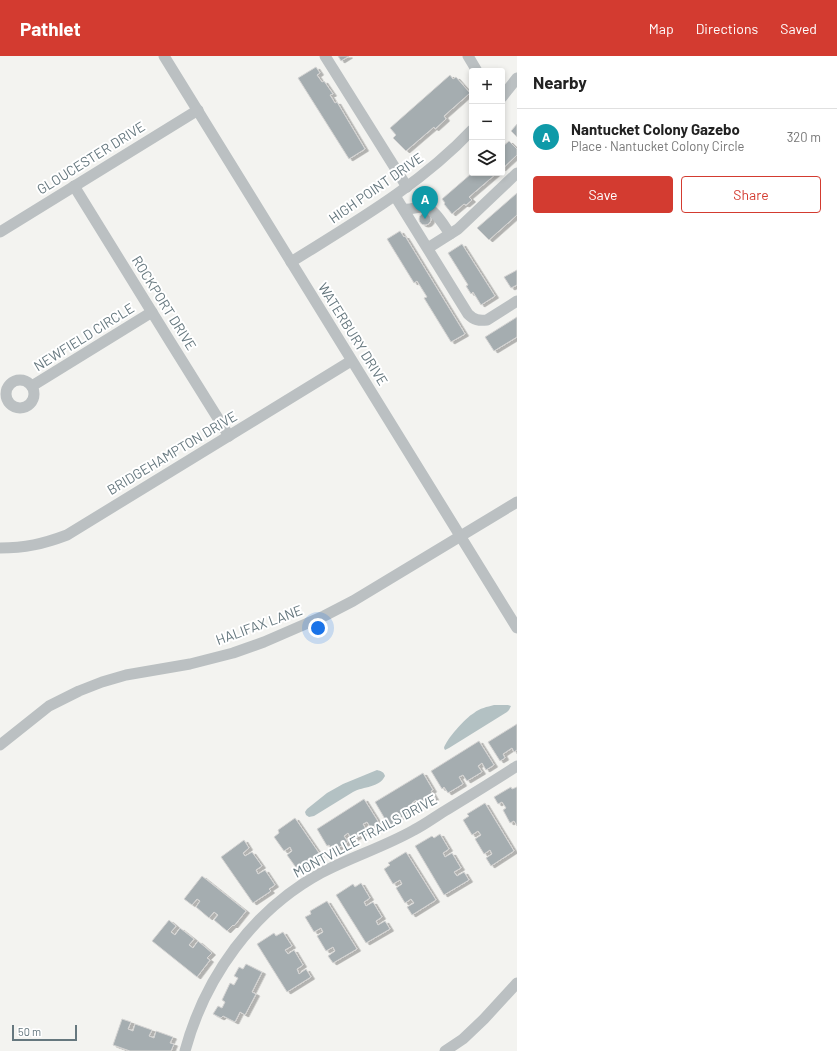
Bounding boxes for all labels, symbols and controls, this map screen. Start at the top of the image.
text: Pathlet [20,17,81,40]
text: Map [649,20,674,37]
text: Directions [696,20,758,37]
text: Saved [780,20,817,37]
map controls [469,68,505,176]
button: + [469,68,505,104]
text: Nearby [533,72,587,92]
button: − [469,104,505,140]
street label: GLOUCESTER DRIVE [34,117,148,198]
text: Nantucket Colony Gazebo [571,120,740,138]
text: A [542,129,550,145]
text: 320 m [787,129,821,145]
text: Place · Nantucket Colony Circle [571,138,744,154]
button: layers [469,140,505,176]
street label: HIGH POINT DRIVE [325,149,426,227]
button: Save [533,176,673,213]
button: Share [681,176,821,213]
pin: A [412,186,438,219]
street label: ROCKPORT DRIVE [129,252,200,353]
street label: WATERBURY DRIVE [315,279,392,388]
street label: NEWFIELD CIRCLE [30,299,137,374]
street label: BRIDGEHAMPTON DRIVE [104,407,240,498]
street label: HALIFAX LANE [213,601,304,648]
your location [308,618,328,638]
street label: MONTVILLE TRAILS DRIVE [290,790,440,881]
scale bar [12,1023,77,1042]
text: 50 m [18,1025,41,1038]

